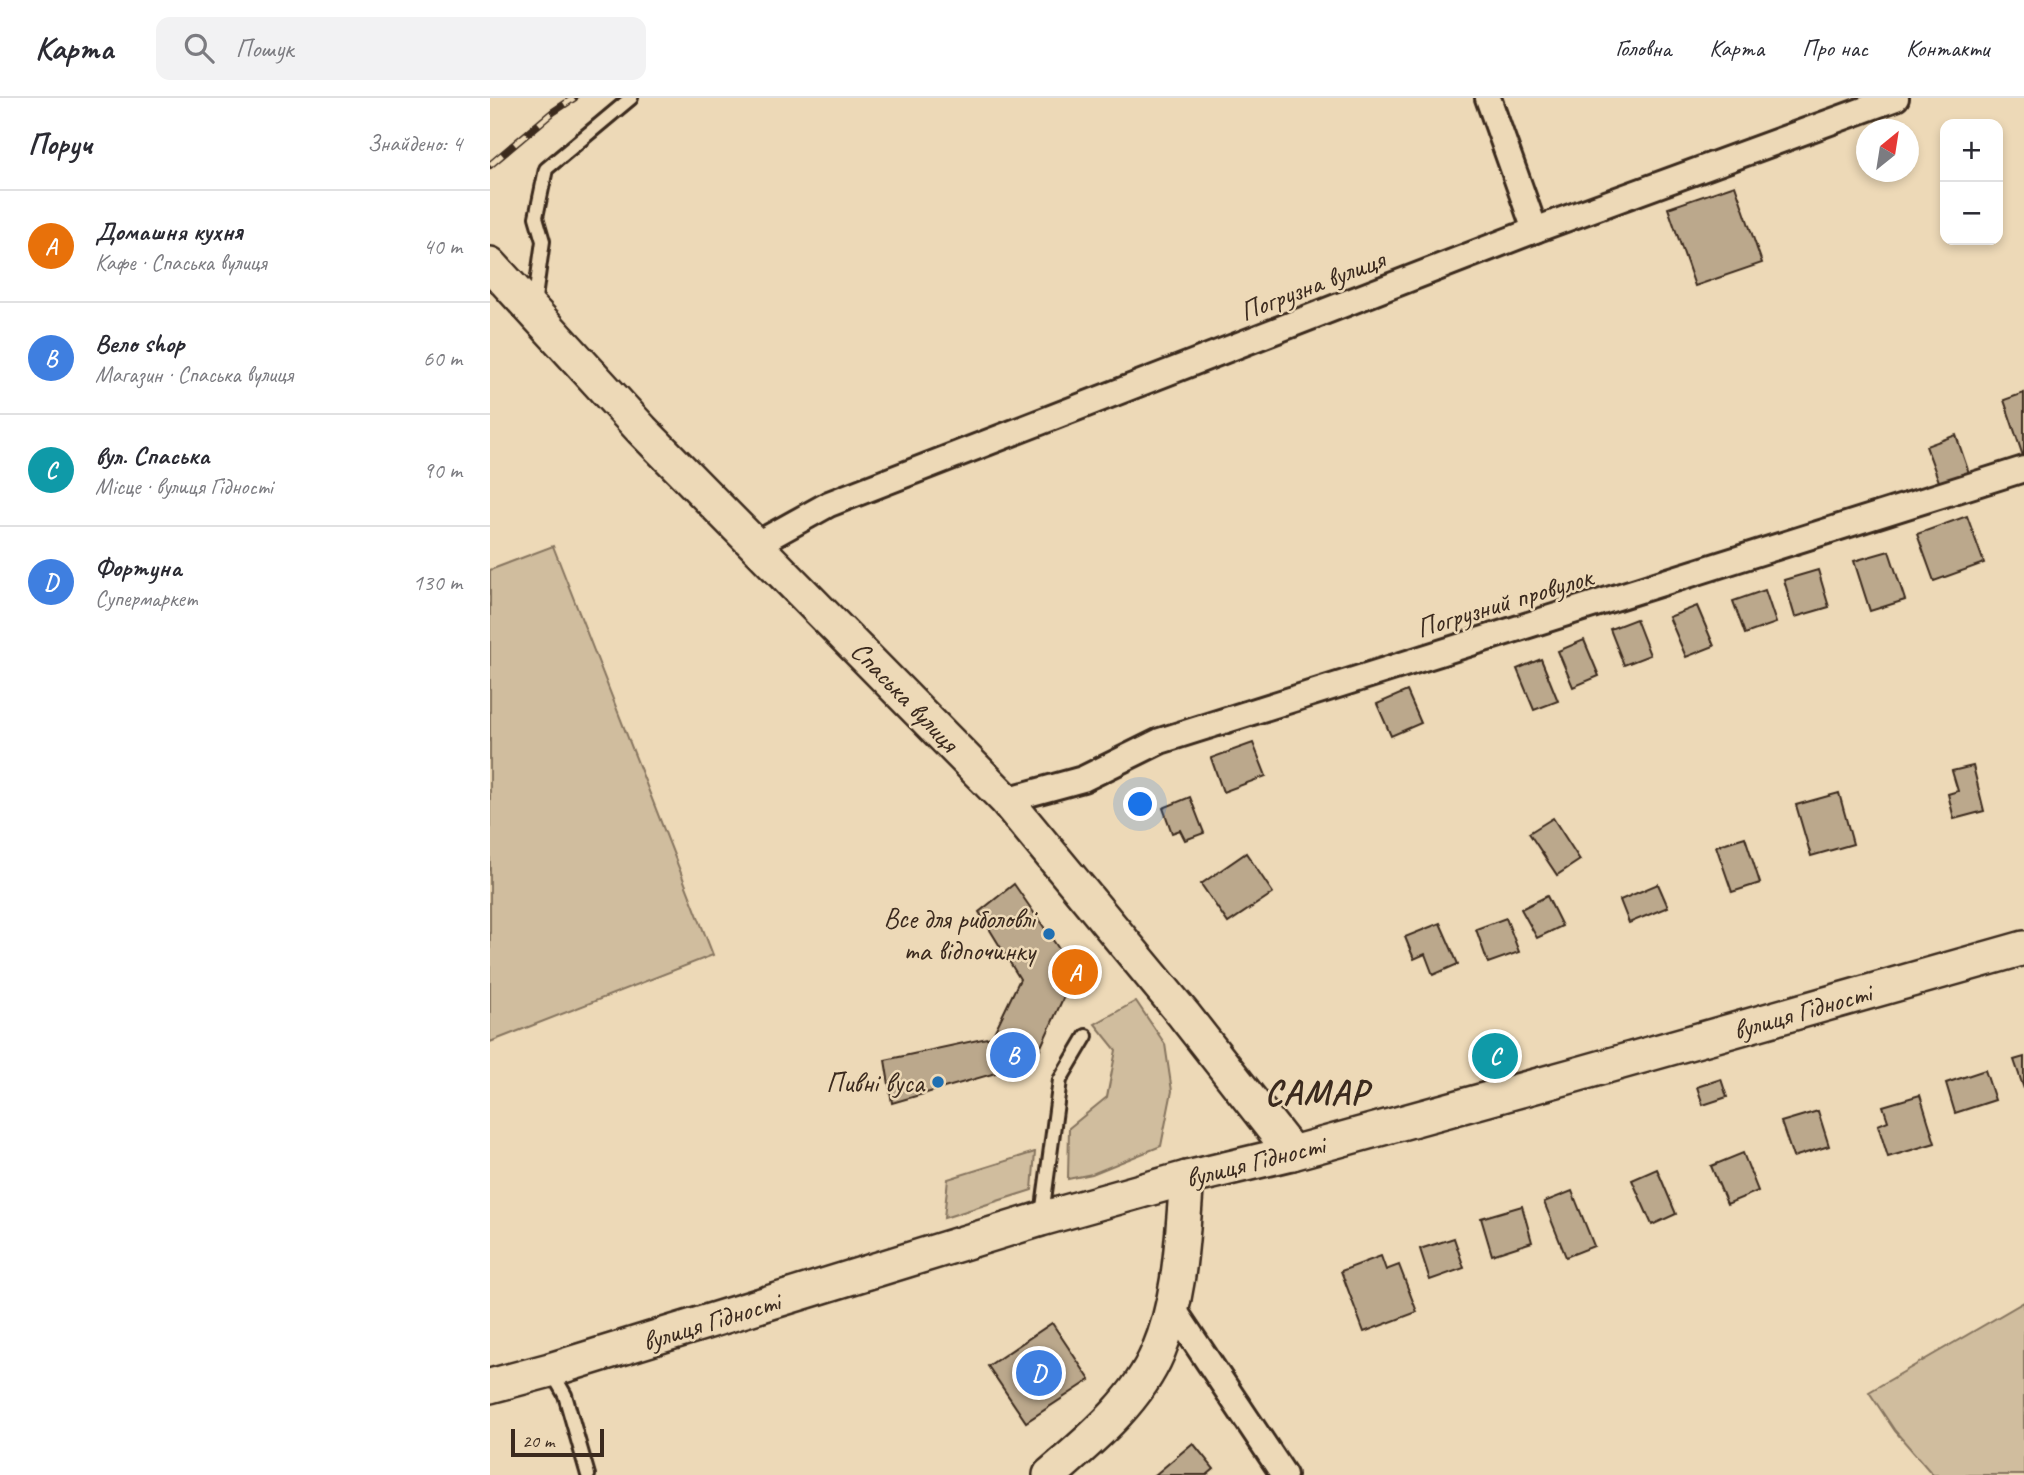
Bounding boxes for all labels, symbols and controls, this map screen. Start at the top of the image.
search box [156,17,646,80]
text: Карта [35,27,114,69]
icon: search [180,29,218,67]
text: Пошук [236,32,294,65]
text: Головна [1615,33,1671,63]
text: Карта [1709,33,1764,63]
text: Про нас [1802,33,1868,63]
text: Контакти [1906,33,1989,63]
north arrow [1856,119,1919,182]
map controls [1940,119,2003,245]
button: + [1940,119,2003,182]
text: Поруч [28,125,92,163]
text: Знайдено: 4 [367,129,462,158]
button: − [1940,182,2003,245]
text: Домашня кухня [95,215,243,248]
text: A [45,232,57,261]
text: 40 m [423,232,462,261]
street label: Погрузна вулиця [1235,240,1392,329]
text: Кафе · Спаська вулиця [95,248,267,277]
text: Вело shop [95,327,184,360]
text: B [45,344,57,373]
text: 60 m [423,344,462,373]
text: Магазин · Спаська вулиця [95,360,293,389]
text: вул. Спаська [95,439,209,472]
text: C [46,456,56,485]
text: 90 m [423,456,462,485]
text: Місце · вулиця Гідності [95,472,273,501]
text: Фортуна [95,551,181,584]
street label: Погрузний провулок [1412,558,1599,645]
text: D [44,568,58,597]
text: 130 m [413,568,462,597]
text: Супермаркет [95,584,198,613]
street label: Спаська вулиця [844,633,968,760]
your location [1123,787,1157,821]
place label: Все для риболовлі та відпочинку [883,901,1039,968]
marker: Все для риболовлі та відпочинку [1041,926,1057,942]
pin: A [1052,946,1098,998]
street label: вулиця Гідності [1729,974,1879,1047]
pin: B [990,1029,1036,1081]
pin: C [1472,1030,1518,1082]
place label: Пивні вуса [826,1065,926,1100]
district label: САМАР [1265,1070,1373,1115]
marker: Пивні вуса [930,1074,946,1090]
street label: вулиця Гідності [1182,1126,1332,1195]
street label: вулиця Гідності [638,1282,788,1359]
pin: D [1016,1347,1062,1399]
scale bar [511,1426,604,1458]
text: 20 m [522,1429,554,1453]

